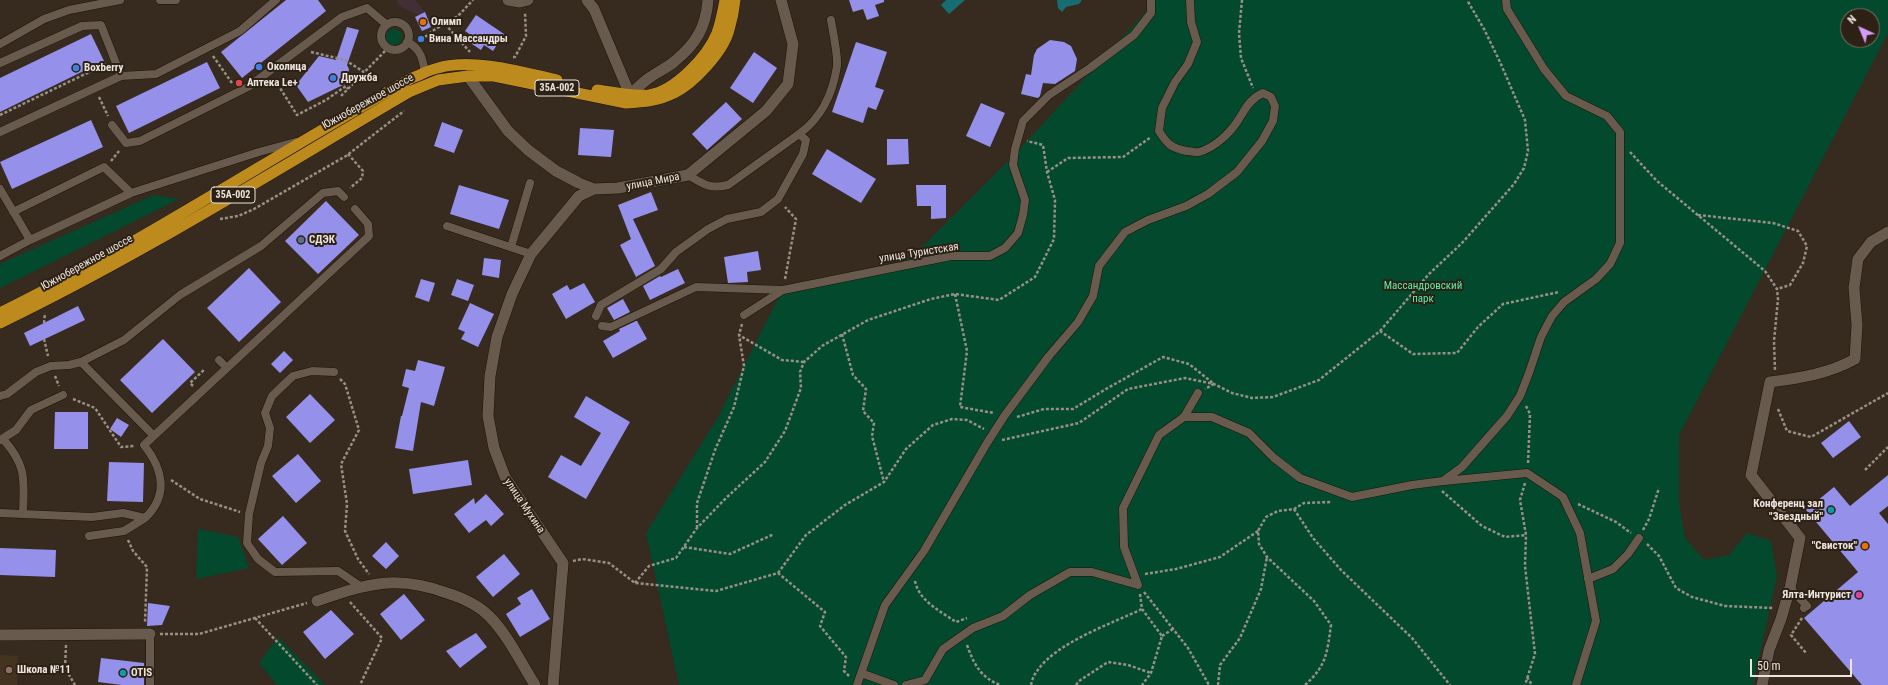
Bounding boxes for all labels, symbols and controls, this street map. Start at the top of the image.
north arrow [1840,8,1880,48]
text: N [1845,13,1859,27]
place label: Олимп [431,15,461,29]
marker: Олимп [418,17,428,27]
place label: Вина Массандры [429,32,508,46]
marker: Вина Массандры [416,34,426,44]
place label: Околица [267,60,306,74]
place label: Boxberry [84,61,123,75]
marker: Околица [254,62,264,72]
marker: Boxberry [71,63,81,73]
street label: Южнобережное шоссе [320,71,416,133]
place label: Дружба [341,71,377,85]
marker: Дружба [328,73,338,83]
place label: Аптека Le+ [247,76,298,90]
marker: Аптека Le+ [234,78,244,88]
road number: 35А-002 [535,80,579,96]
street label: улица Мира [625,170,681,194]
road number: 35А-002 [211,187,255,203]
street label: Южнобережное шоссе [39,232,135,294]
place label: СДЭК [309,233,335,247]
marker: СДЭК [296,235,306,245]
street label: улица Туристская [878,240,960,266]
park label: Массандровский парк [1384,279,1462,305]
street label: улица Мухина [501,476,547,536]
place label: Конференц зал "Звездный" [1753,497,1823,523]
marker: Конференц зал "Звездный" [1826,505,1836,515]
place label: "Свисток" [1812,539,1857,553]
marker: "Свисток" [1860,541,1870,551]
place label: Ялта-Интурист [1783,588,1851,602]
marker: Ялта-Интурист [1854,590,1864,600]
scale bar [1752,651,1854,677]
text: 50 m [1757,659,1781,673]
place label: Школа №11 [17,663,71,677]
marker: Школа №11 [4,665,14,675]
place label: OTIS [131,666,152,680]
marker: OTIS [118,668,128,678]

